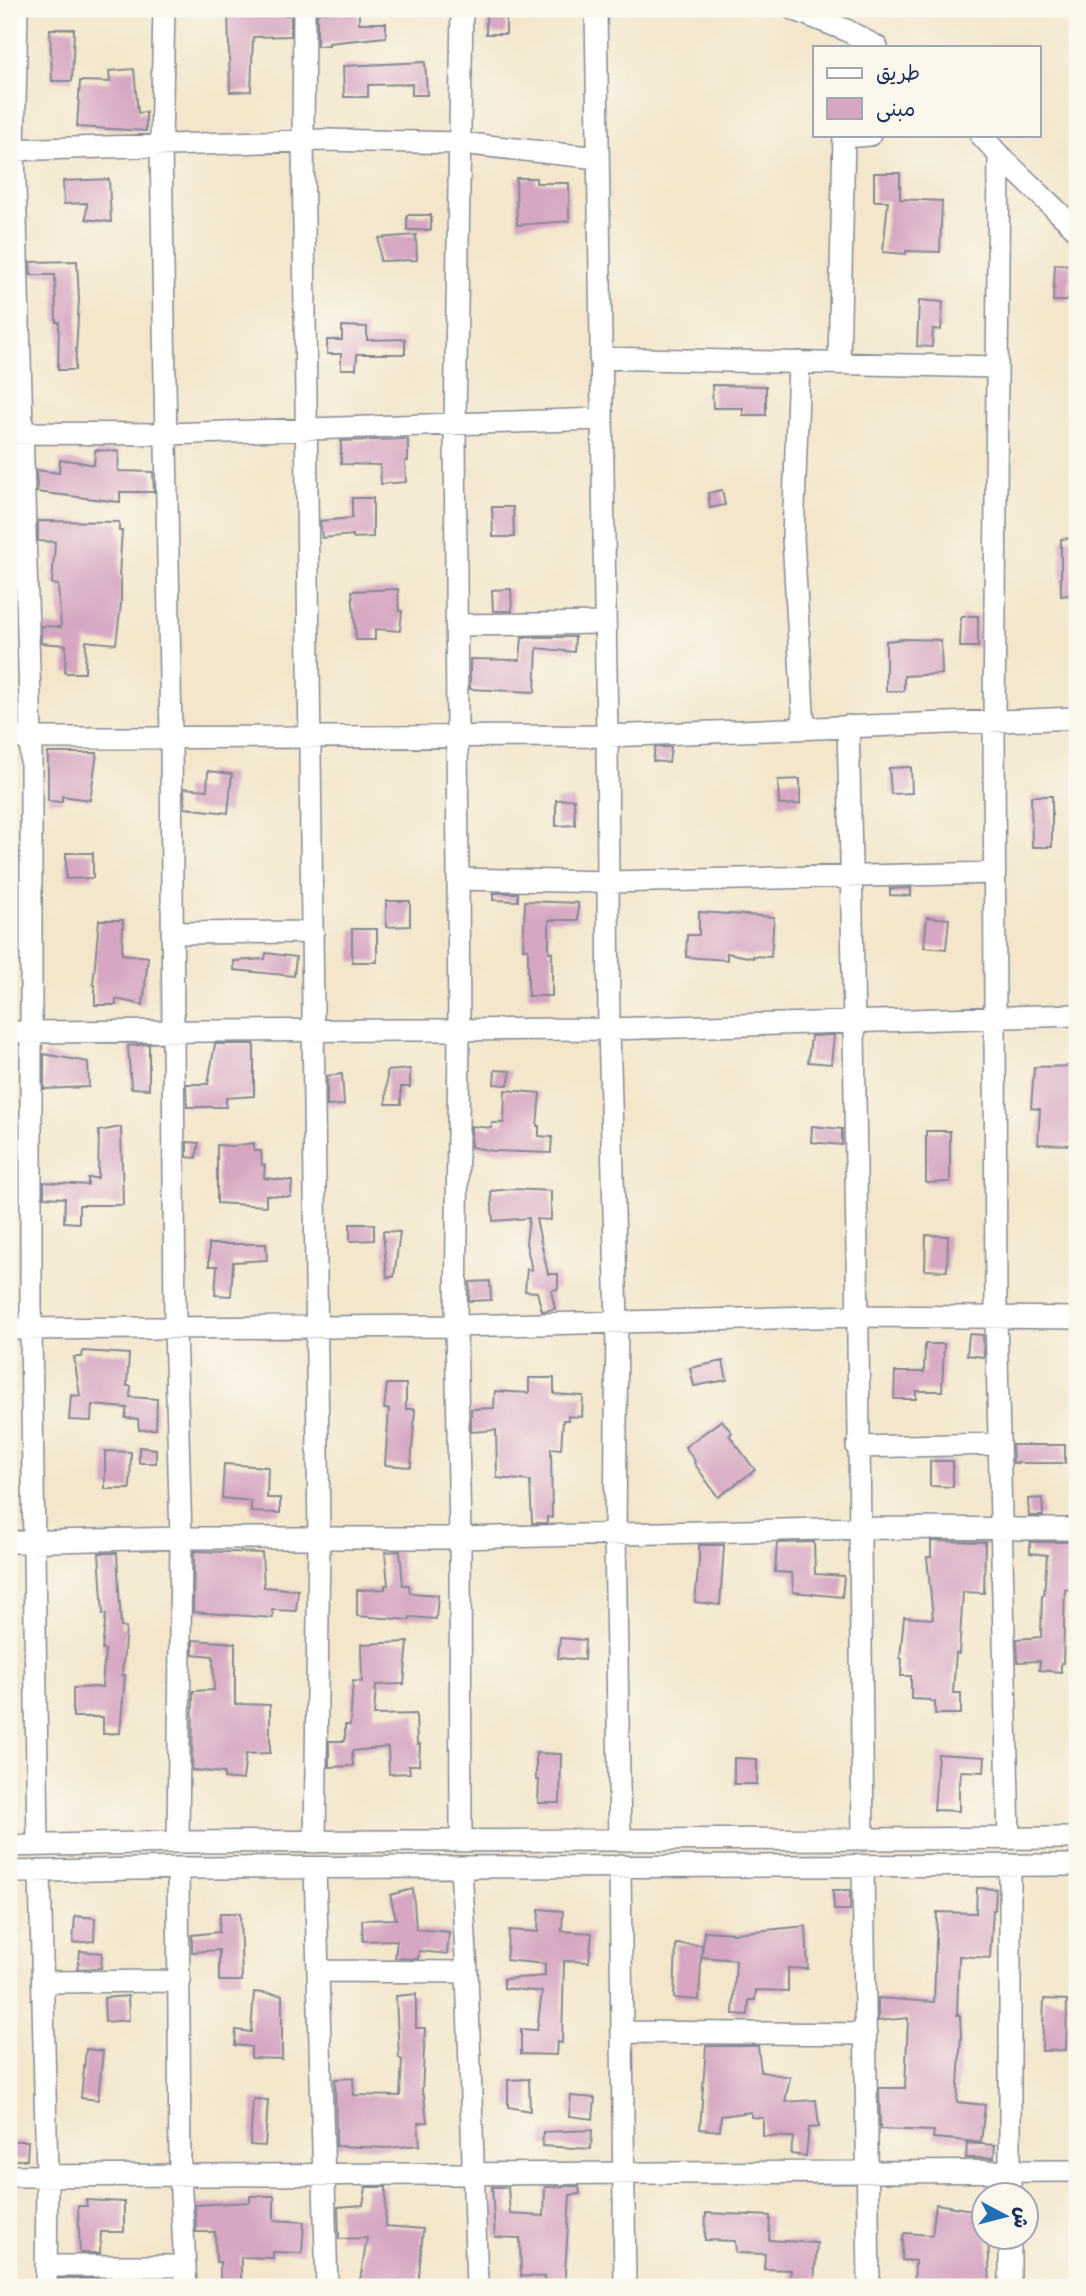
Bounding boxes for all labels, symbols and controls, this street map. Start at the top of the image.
legend [813,46,1040,136]
text: طريق [876,60,920,90]
text: مبنى [876,96,915,126]
north arrow [970,2180,1040,2250]
text: ش [1005,2206,1034,2230]

